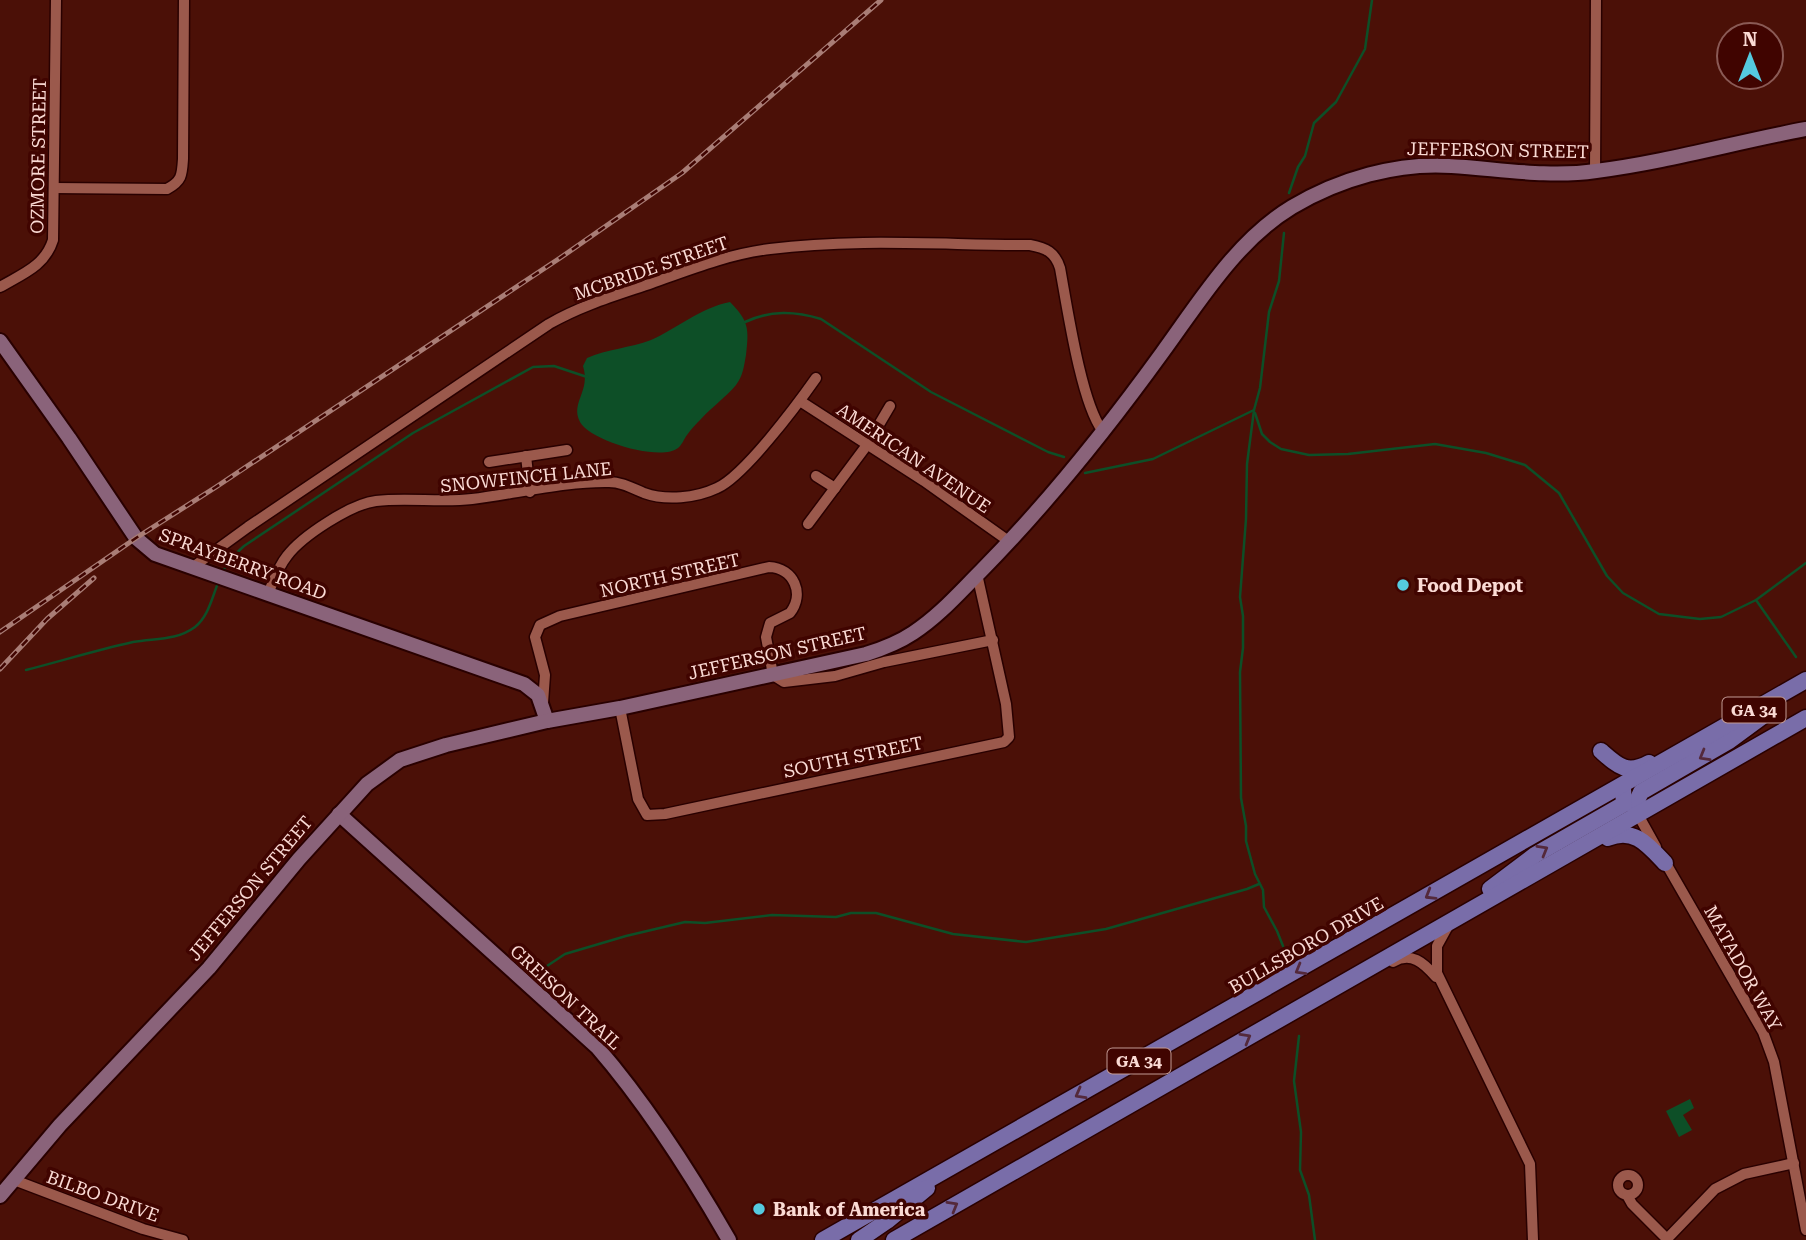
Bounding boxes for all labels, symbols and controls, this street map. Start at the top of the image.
north arrow [1715,21,1785,91]
text: N [1743,28,1758,51]
street label: OZMORE STREET [26,78,50,234]
street label: JEFFERSON STREET [1407,138,1589,162]
street label: MCBRIDE STREET [571,232,731,304]
street label: AMERICAN AVENUE [833,399,995,517]
street label: SNOWFINCH LANE [439,458,613,496]
street label: SPRAYBERRY ROAD [156,524,330,604]
street label: NORTH STREET [598,549,742,601]
place label: Food Depot [1417,575,1523,596]
marker: Food Depot [1395,577,1411,593]
street label: JEFFERSON STREET [686,622,868,684]
road number: GA 34 [1722,698,1786,722]
street label: SOUTH STREET [781,732,925,782]
one-way arrow [1698,748,1711,761]
street label: JEFFERSON STREET [183,812,317,964]
one-way arrow [1536,845,1549,858]
one-way arrow [1425,887,1438,900]
street label: BULLSBORO DRIVE [1225,892,1387,998]
street label: MATADOR WAY [1700,902,1786,1035]
street label: GREISON TRAIL [506,940,626,1054]
one-way arrow [1294,962,1307,975]
one-way arrow [1238,1033,1251,1046]
road number: GA 34 [1108,1049,1170,1074]
one-way arrow [1075,1086,1087,1099]
street label: BILBO DRIVE [44,1166,162,1226]
place label: Bank of America [773,1199,926,1220]
marker: Bank of America [751,1201,767,1217]
one-way arrow [945,1201,958,1214]

